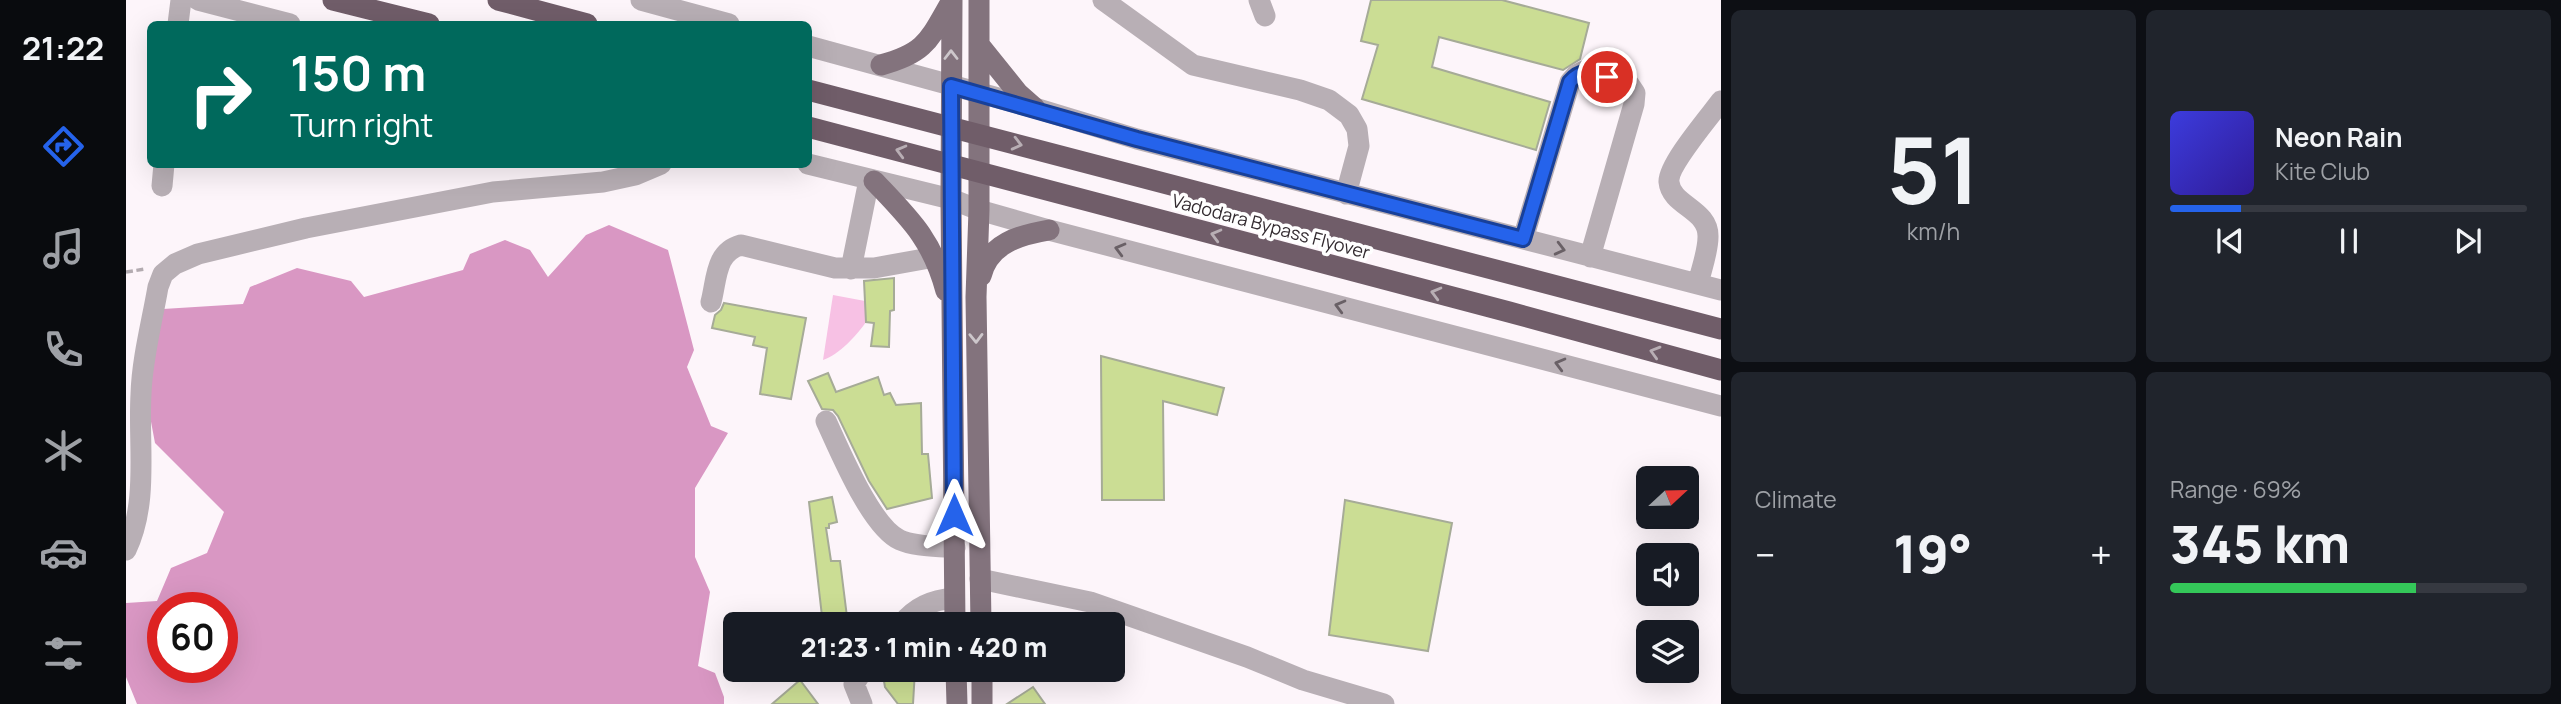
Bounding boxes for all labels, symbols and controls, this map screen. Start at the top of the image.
text: 21:22 [22,26,104,70]
text: 150 m [290,39,426,106]
pin [1577,47,1637,107]
icon: right [175,49,266,140]
one-way arrow [944,49,959,60]
icon: arrive [1588,58,1626,96]
text: Turn right [290,103,433,147]
text: 51 [1887,107,1980,231]
text: Neon Rain [2275,119,2403,155]
icon: directions [39,122,88,171]
one-way arrow [1011,136,1023,150]
one-way arrow [895,145,907,160]
text: Kite Club [2275,155,2370,187]
street label: Vadodara Bypass Flyover [1169,188,1373,264]
text: km/h [1907,215,1960,247]
icon: previous [2211,222,2249,260]
icon: pause [2330,222,2368,260]
icon: next [2449,222,2487,260]
icon: music [39,224,88,273]
one-way arrow [1210,229,1222,243]
one-way arrow [1554,241,1566,255]
one-way arrow [1114,243,1126,257]
one-way arrow [1430,286,1442,301]
one-way arrow [1334,300,1346,314]
icon: phone [39,325,88,374]
one-way arrow [969,332,984,343]
one-way arrow [1649,346,1661,360]
one-way arrow [1554,357,1566,372]
icon: climate [39,426,88,475]
north arrow [1636,466,1699,528]
map controls [1636,466,1699,683]
text: Range · 69% [2170,473,2301,505]
position arrow [917,478,991,552]
text: Climate [1755,483,1837,515]
text: 345 km [2170,508,2350,579]
text: 19° [1893,518,1972,589]
icon: car [39,528,88,577]
text: − [1755,528,1776,580]
text: + [2090,528,2112,580]
button: sound [1636,543,1699,606]
speed limit sign: 60 [147,592,238,683]
button: layers [1636,620,1699,683]
icon: filters [39,629,88,678]
text: 21:23 · 1 min · 420 m [801,629,1047,665]

